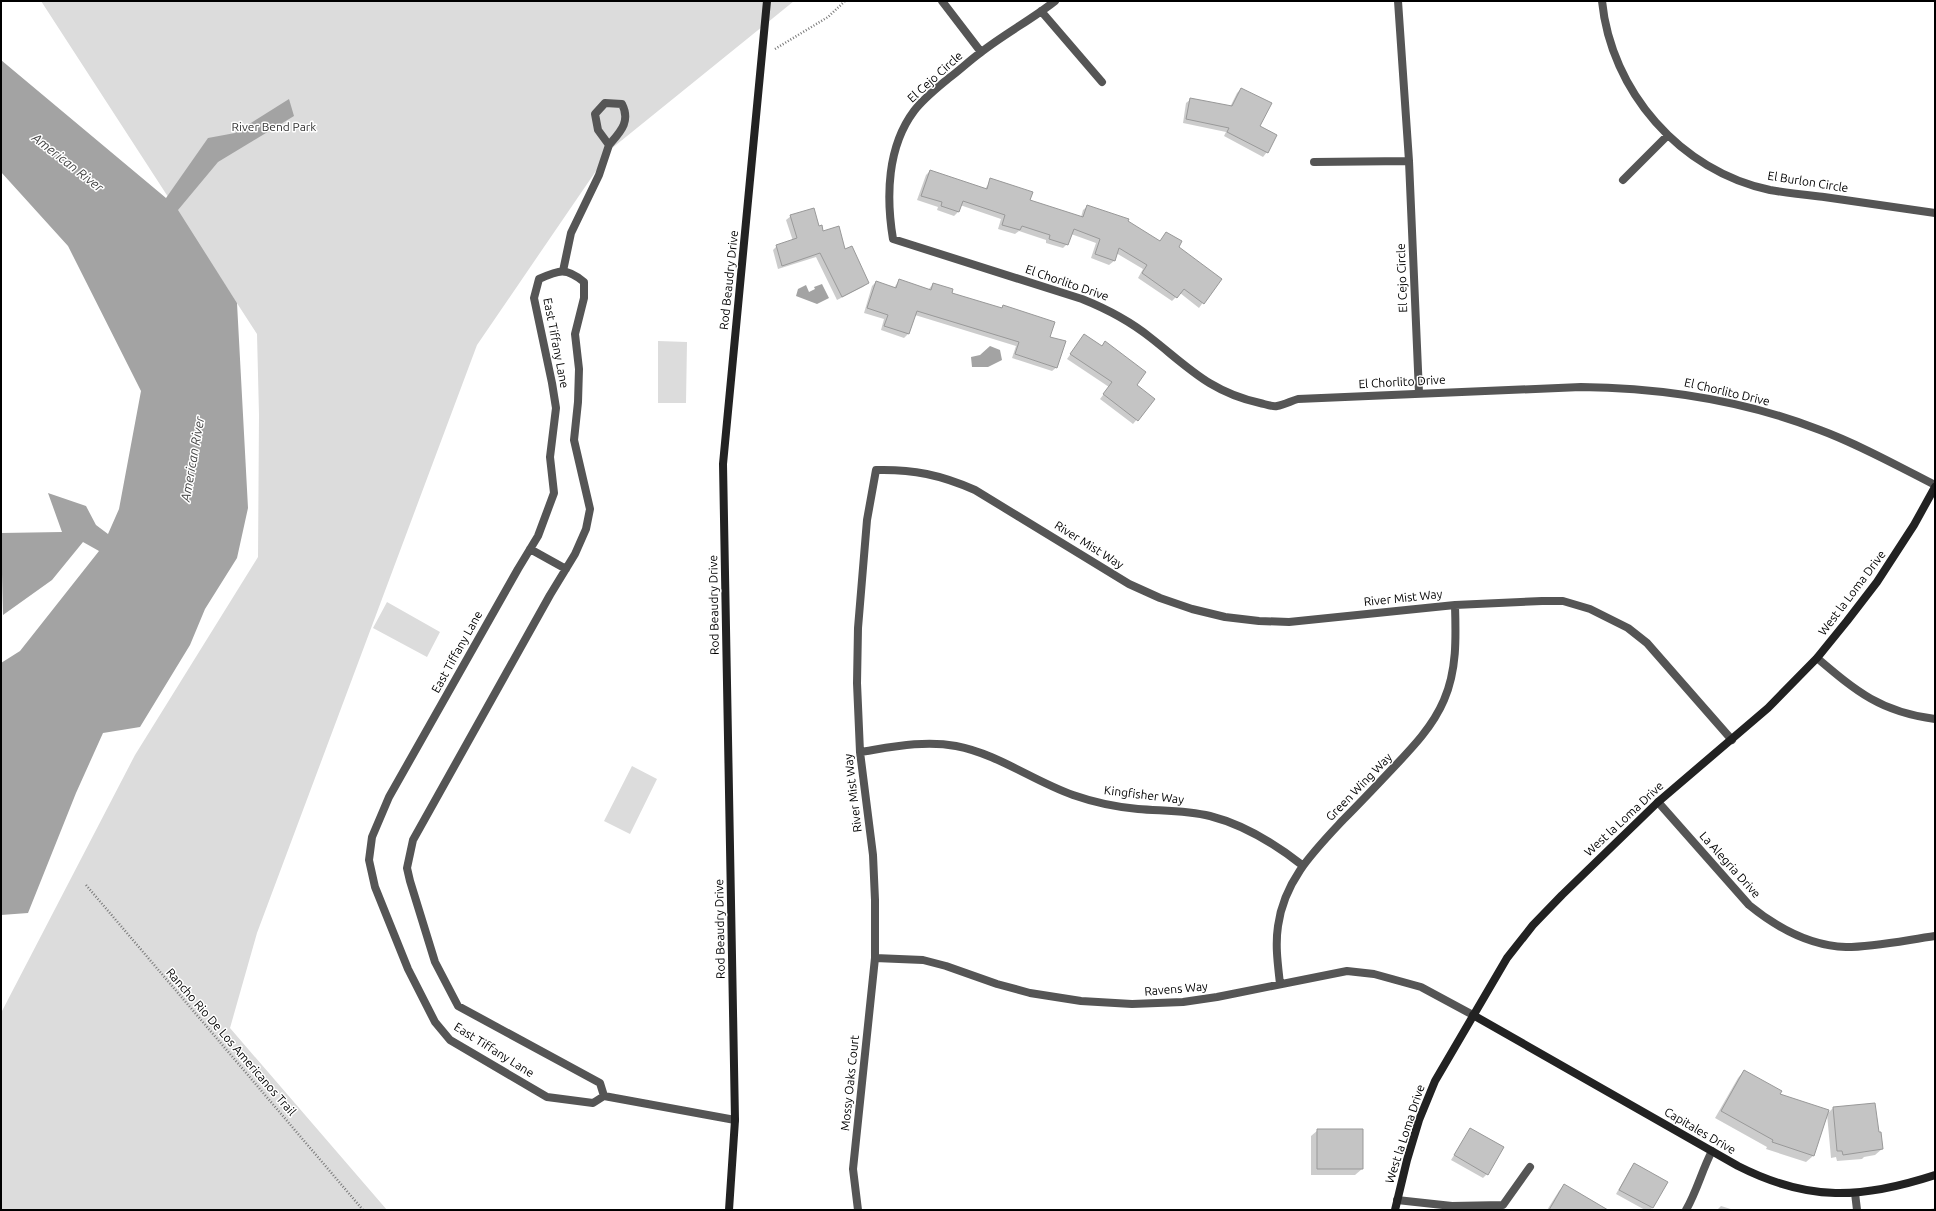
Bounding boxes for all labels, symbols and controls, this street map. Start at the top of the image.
street label: El Cejo Circle [905,49,965,105]
park label: River Bend Park [232,120,316,133]
water label: American River [29,129,107,195]
street label: El Burlon Circle [1767,169,1849,194]
street label: Rod Beaudry Drive [717,229,740,330]
street label: El Cejo Circle [1394,243,1409,313]
street label: El Chorlito Drive [1024,262,1111,303]
street label: East Tiffany Lane [541,297,572,389]
street label: El Chorlito Drive [1358,373,1446,390]
street label: El Chorlito Drive [1683,375,1771,408]
water label: American River [177,414,207,504]
street label: River Mist Way [1052,518,1126,571]
street label: West la Loma Drive [1815,548,1888,638]
street label: Rod Beaudry Drive [706,555,721,655]
street label: River Mist Way [1363,587,1443,608]
street label: East Tiffany Lane [429,608,484,695]
street label: Green Wing Way [1323,750,1394,823]
street label: River Mist Way [841,753,864,833]
street label: West la Loma Drive [1582,779,1666,859]
street label: Kingfisher Way [1103,783,1185,806]
street label: La Alegria Drive [1697,829,1763,900]
street label: Rod Beaudry Drive [712,879,727,979]
street label: Rancho Rio De Los Americanos Trail [164,965,299,1118]
street label: Ravens Way [1144,979,1208,998]
street label: East Tiffany Lane [452,1020,537,1079]
street label: Mossy Oaks Court [838,1034,861,1132]
street label: West la Loma Drive [1382,1083,1427,1185]
street label: Capitales Drive [1662,1105,1738,1156]

